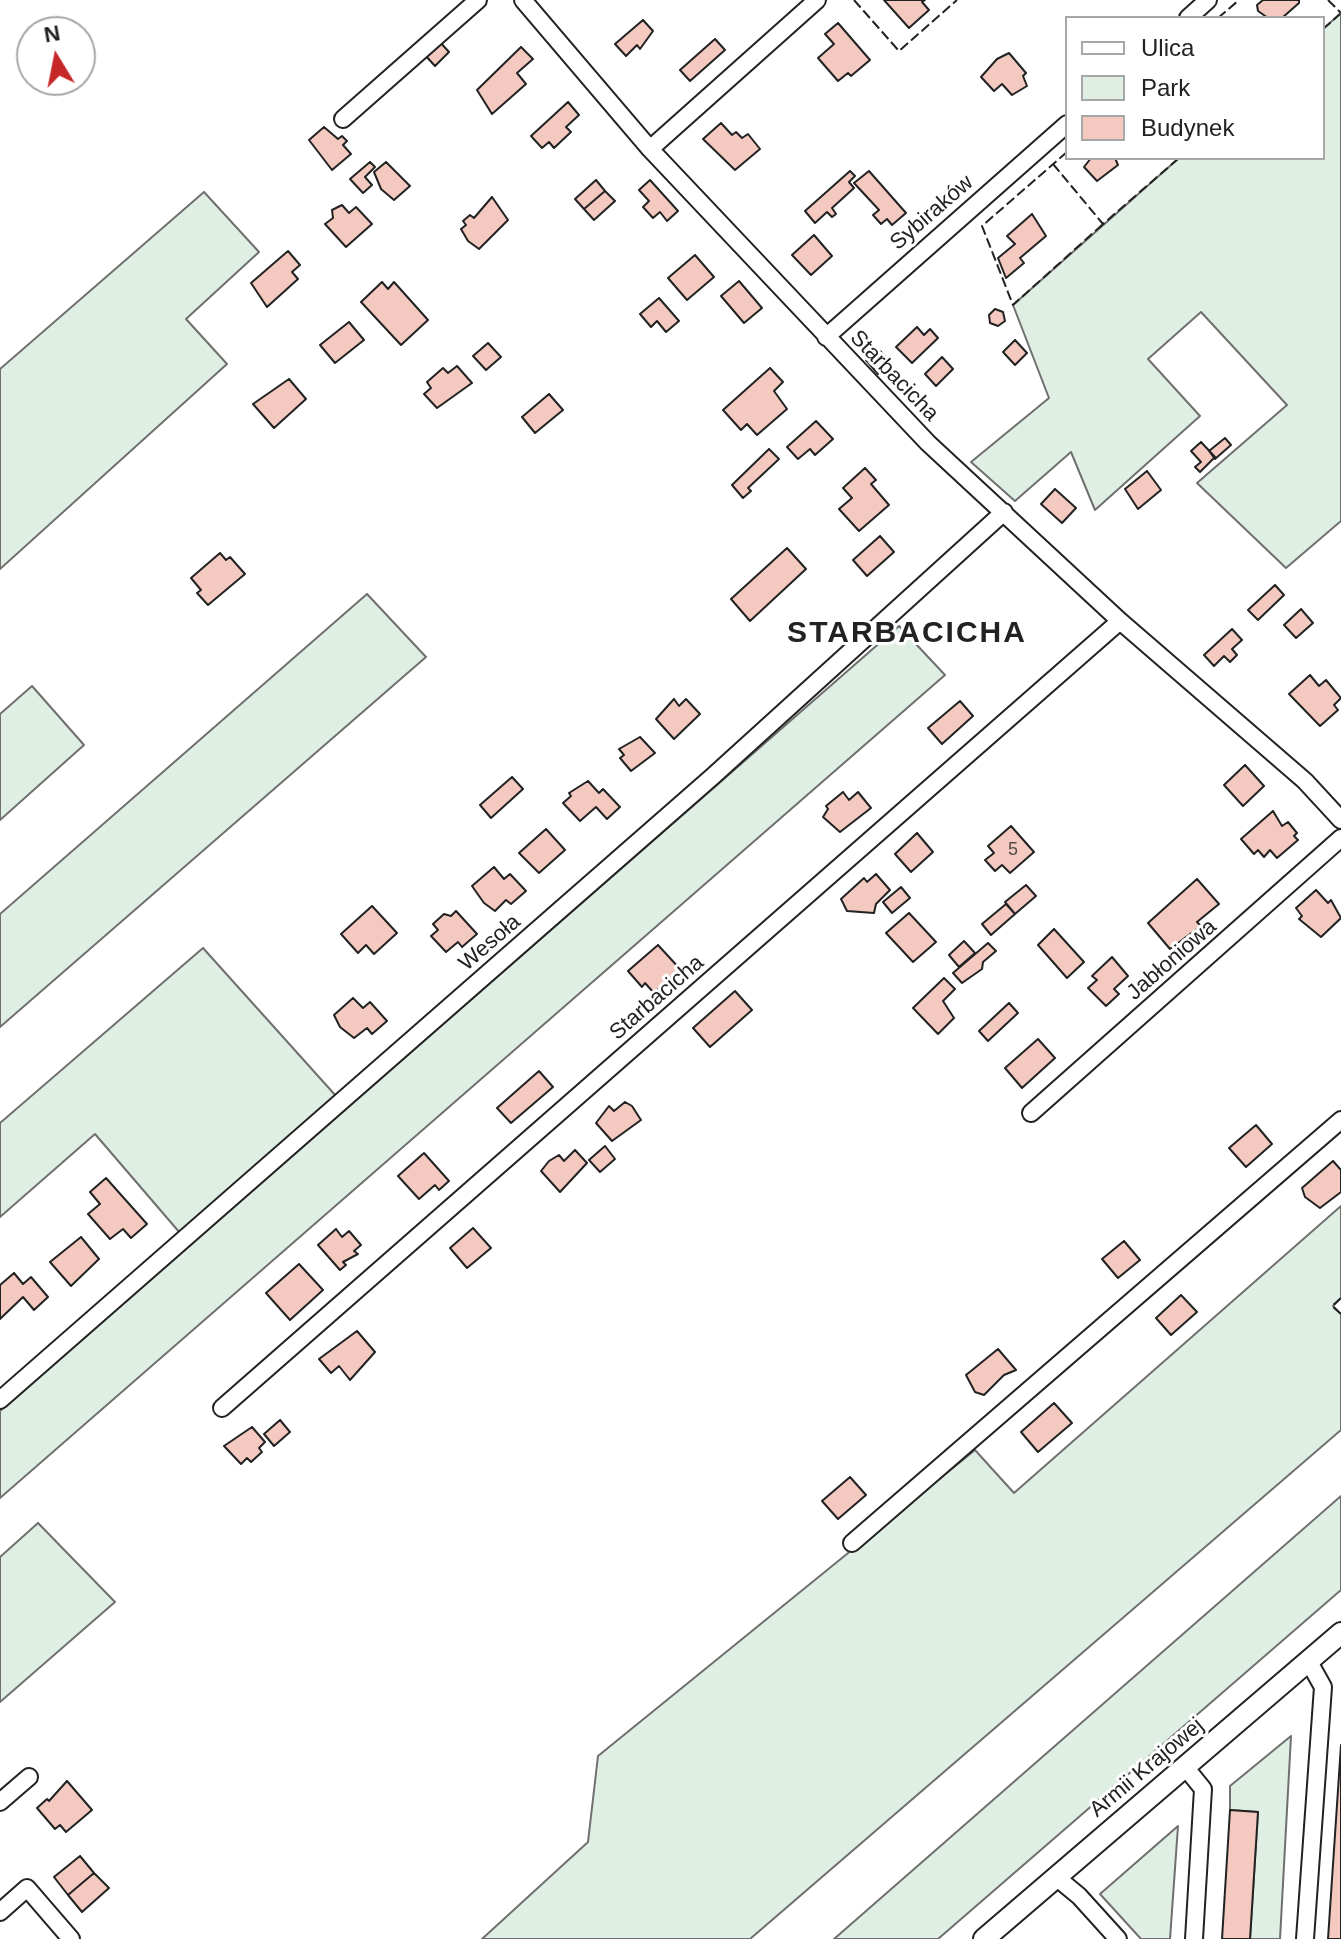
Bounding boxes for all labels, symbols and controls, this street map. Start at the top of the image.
north arrow [16,16,96,96]
legend [1065,16,1325,160]
text: N [42,20,62,48]
text: Ulica [1141,34,1194,61]
text: Park [1141,74,1190,101]
text: Budynek [1141,114,1234,141]
street label: Sybiraków [885,170,979,256]
street label: Starbacicha [844,325,944,427]
district label: STARBACICHA [787,616,1027,652]
house number: 5 [1008,839,1018,861]
street label: Wesoła [454,909,526,977]
street label: Jabłoniowa [1122,914,1222,1006]
street label: Starbacicha [605,950,709,1046]
street label: Armii Krajowej [1085,1713,1209,1823]

